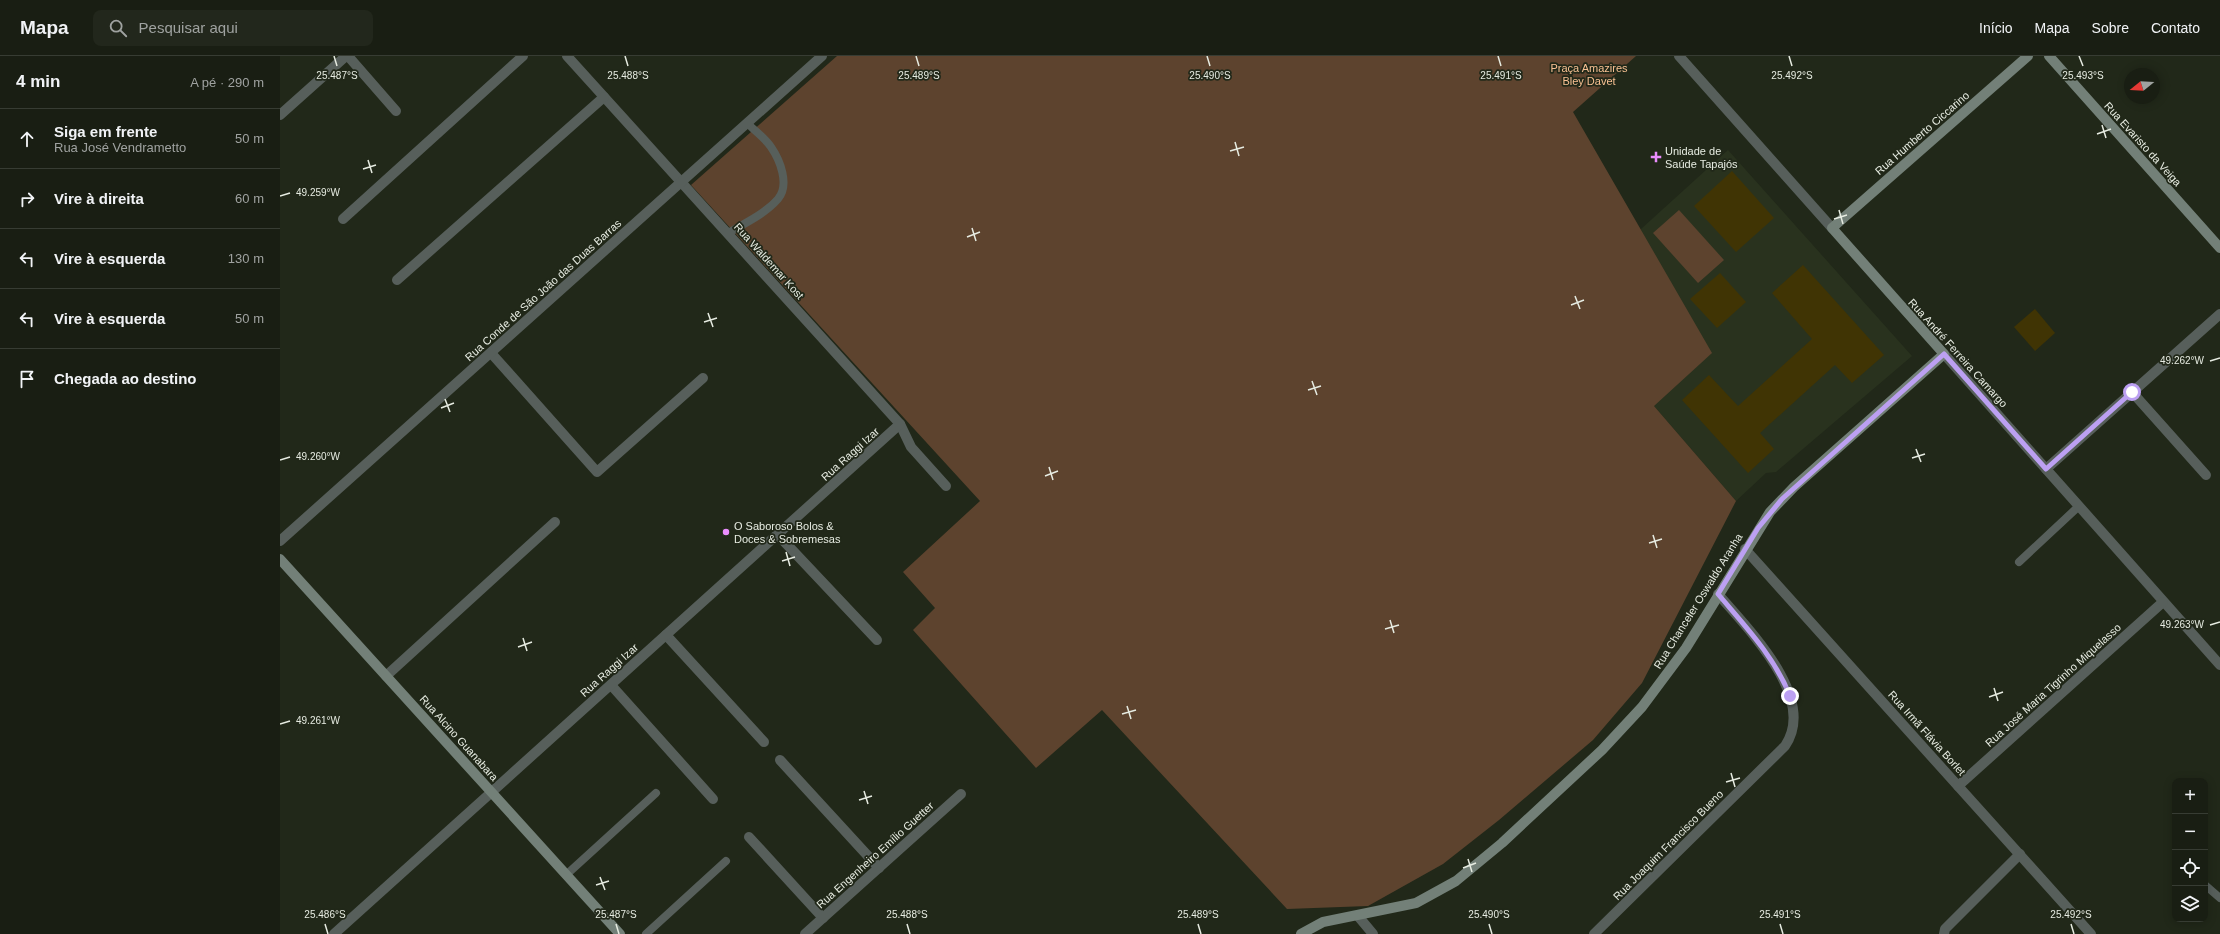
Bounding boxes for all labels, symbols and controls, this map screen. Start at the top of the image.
search box [93,10,373,46]
text: Mapa [20,17,69,38]
icon: search [107,17,129,39]
text: Pesquisar aqui [139,19,238,36]
text: Início [1979,20,2013,36]
text: Mapa [2035,20,2070,36]
text: Sobre [2092,20,2129,36]
text: Contato [2151,20,2200,36]
park label: Praça Amazires Bley Davet [1550,62,1628,87]
north arrow [2124,68,2160,104]
text: 25.487°S [316,70,358,81]
text: 25.488°S [607,70,649,81]
text: 25.489°S [898,70,940,81]
text: 25.490°S [1189,70,1231,81]
text: 25.491°S [1480,70,1522,81]
text: 25.492°S [1771,70,1813,81]
text: 25.493°S [2062,70,2104,81]
text: 4 min [16,72,60,91]
text: A pé · 290 m [190,75,264,90]
street label: Rua Humberto Ciccarino [1873,89,1971,177]
street label: Rua Evaristo da Veiga [2102,100,2184,189]
text: Siga em frente [54,123,157,140]
icon: ahead [16,128,38,150]
text: 50 m [235,131,264,146]
text: Rua José Vendrametto [54,140,186,155]
place label: Unidade de Saúde Tapajós [1665,145,1738,170]
marker: Unidade de Saúde Tapajós [1650,151,1662,163]
text: 49.259°W [296,187,341,198]
icon: right [16,188,38,210]
text: Vire à direita [54,190,144,207]
text: 60 m [235,191,264,206]
street label: Rua Conde de São João das Duas Barras [463,216,624,363]
street label: Rua Waldemar Kost [732,221,806,301]
icon: left [16,248,38,270]
text: Vire à esquerda [54,250,165,267]
text: 130 m [228,251,264,266]
street label: Rua André Ferreira Camargo [1906,296,2010,410]
icon: left [16,308,38,330]
text: Vire à esquerda [54,310,165,327]
text: 50 m [235,311,264,326]
text: 49.262°W [2160,355,2205,366]
icon: arrive [16,368,38,390]
text: Chegada ao destino [54,370,197,387]
route start [2123,383,2141,401]
street label: Rua Raggi Izar [819,425,882,483]
text: 49.260°W [296,451,341,462]
place label: O Saboroso Bolos & Doces & Sobremesas [734,520,841,545]
marker: O Saboroso Bolos & Doces & Sobremesas [721,527,731,537]
street label: Rua Chanceler Oswaldo Aranha [1651,530,1745,671]
text: 49.263°W [2160,619,2205,630]
street label: Rua José Maria Tigrinho Miquelasso [1983,621,2123,749]
street label: Rua Raggi Izar [578,641,641,699]
route end [1781,687,1799,705]
street label: Rua Irmã Flávia Borlet [1886,688,1968,778]
street label: Rua Alcino Guanabara [418,693,501,784]
text: 49.261°W [296,715,341,726]
map controls [2172,778,2208,922]
button: + [2172,778,2208,814]
street label: Rua Joaquim Francisco Bueno [1611,788,1725,902]
street label: Rua Engenheiro Emílio Guetter [814,799,936,911]
button: − [2172,814,2208,850]
button: locate [2172,850,2208,886]
button: layers [2172,886,2208,922]
text: 25.486°S [304,909,346,920]
text: 25.487°S [595,909,637,920]
text: 25.488°S [886,909,928,920]
text: 25.489°S [1177,909,1219,920]
text: 25.490°S [1468,909,1510,920]
text: 25.491°S [1759,909,1801,920]
text: 25.492°S [2050,909,2092,920]

